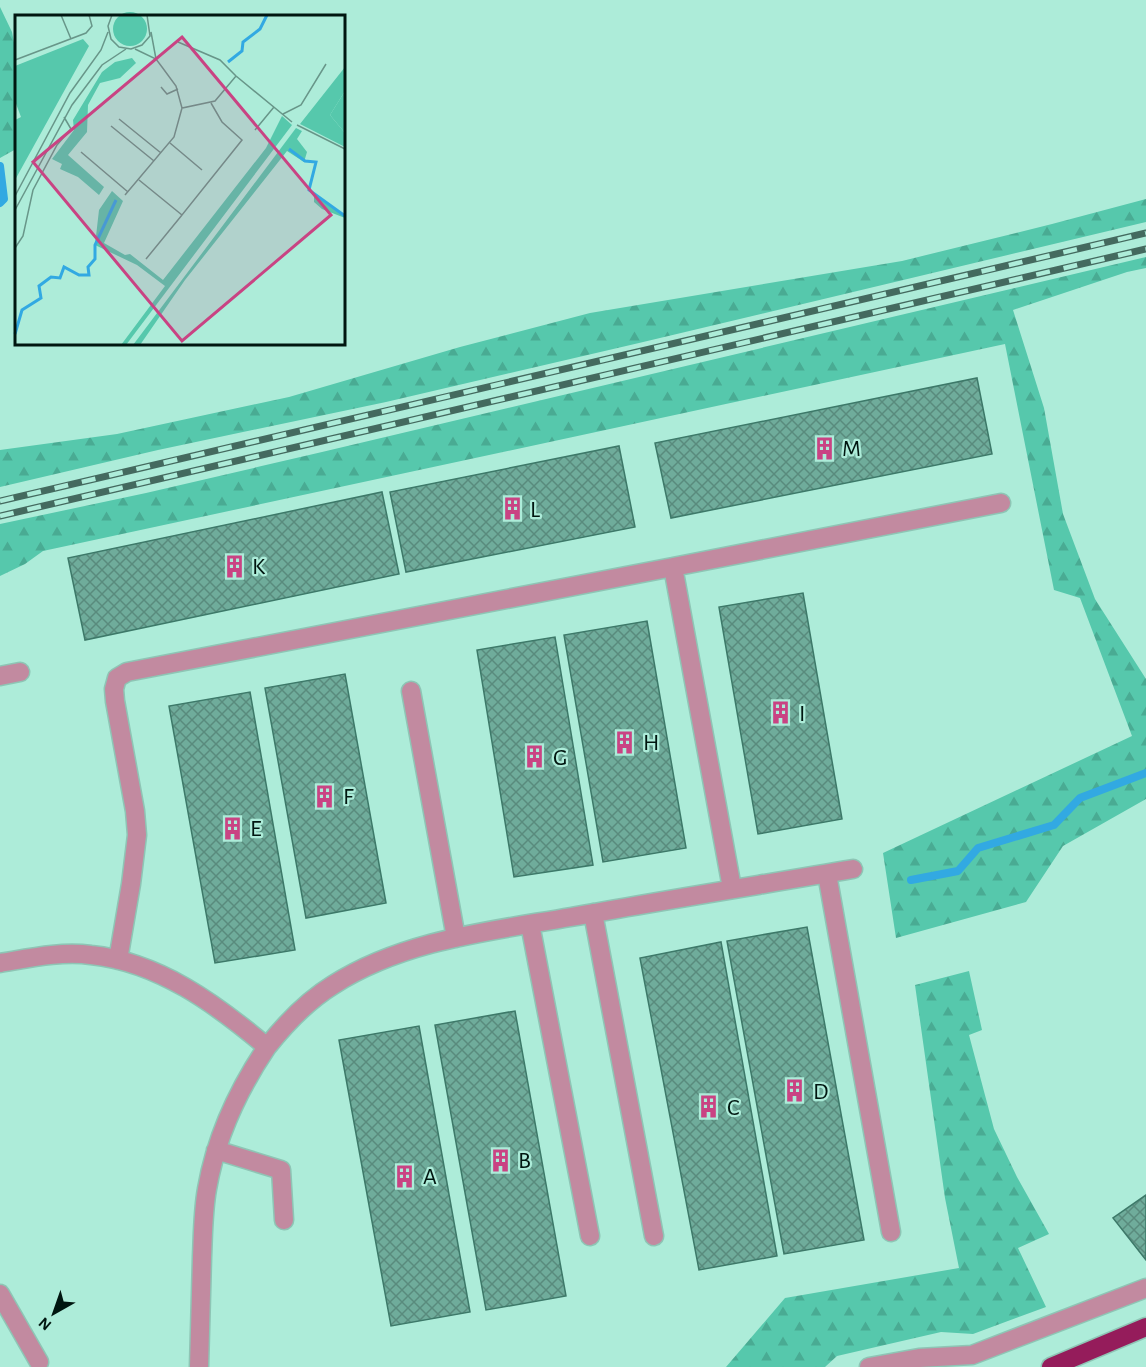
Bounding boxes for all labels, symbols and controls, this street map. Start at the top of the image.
inset map [15,15,345,345]
building icon: M [811,435,837,461]
place label: M [842,437,861,461]
building icon: L [499,496,525,522]
place label: L [530,498,540,522]
building icon: K [221,553,247,579]
place label: K [252,555,266,579]
building icon: I [768,700,794,726]
place label: I [799,702,805,726]
building icon: H [612,729,638,755]
place label: H [643,731,659,755]
building icon: G [522,744,548,770]
place label: G [553,746,567,770]
building icon: F [312,783,338,809]
place label: F [343,785,354,809]
building icon: E [219,815,245,841]
place label: E [250,817,262,841]
building icon: D [782,1078,808,1104]
place label: D [813,1080,829,1104]
building icon: C [696,1094,722,1120]
place label: C [727,1096,739,1120]
building icon: B [487,1147,513,1173]
place label: B [518,1149,531,1173]
building icon: A [392,1163,418,1189]
place label: A [423,1165,437,1189]
north arrow [24,1283,84,1343]
text: N [36,1314,54,1333]

